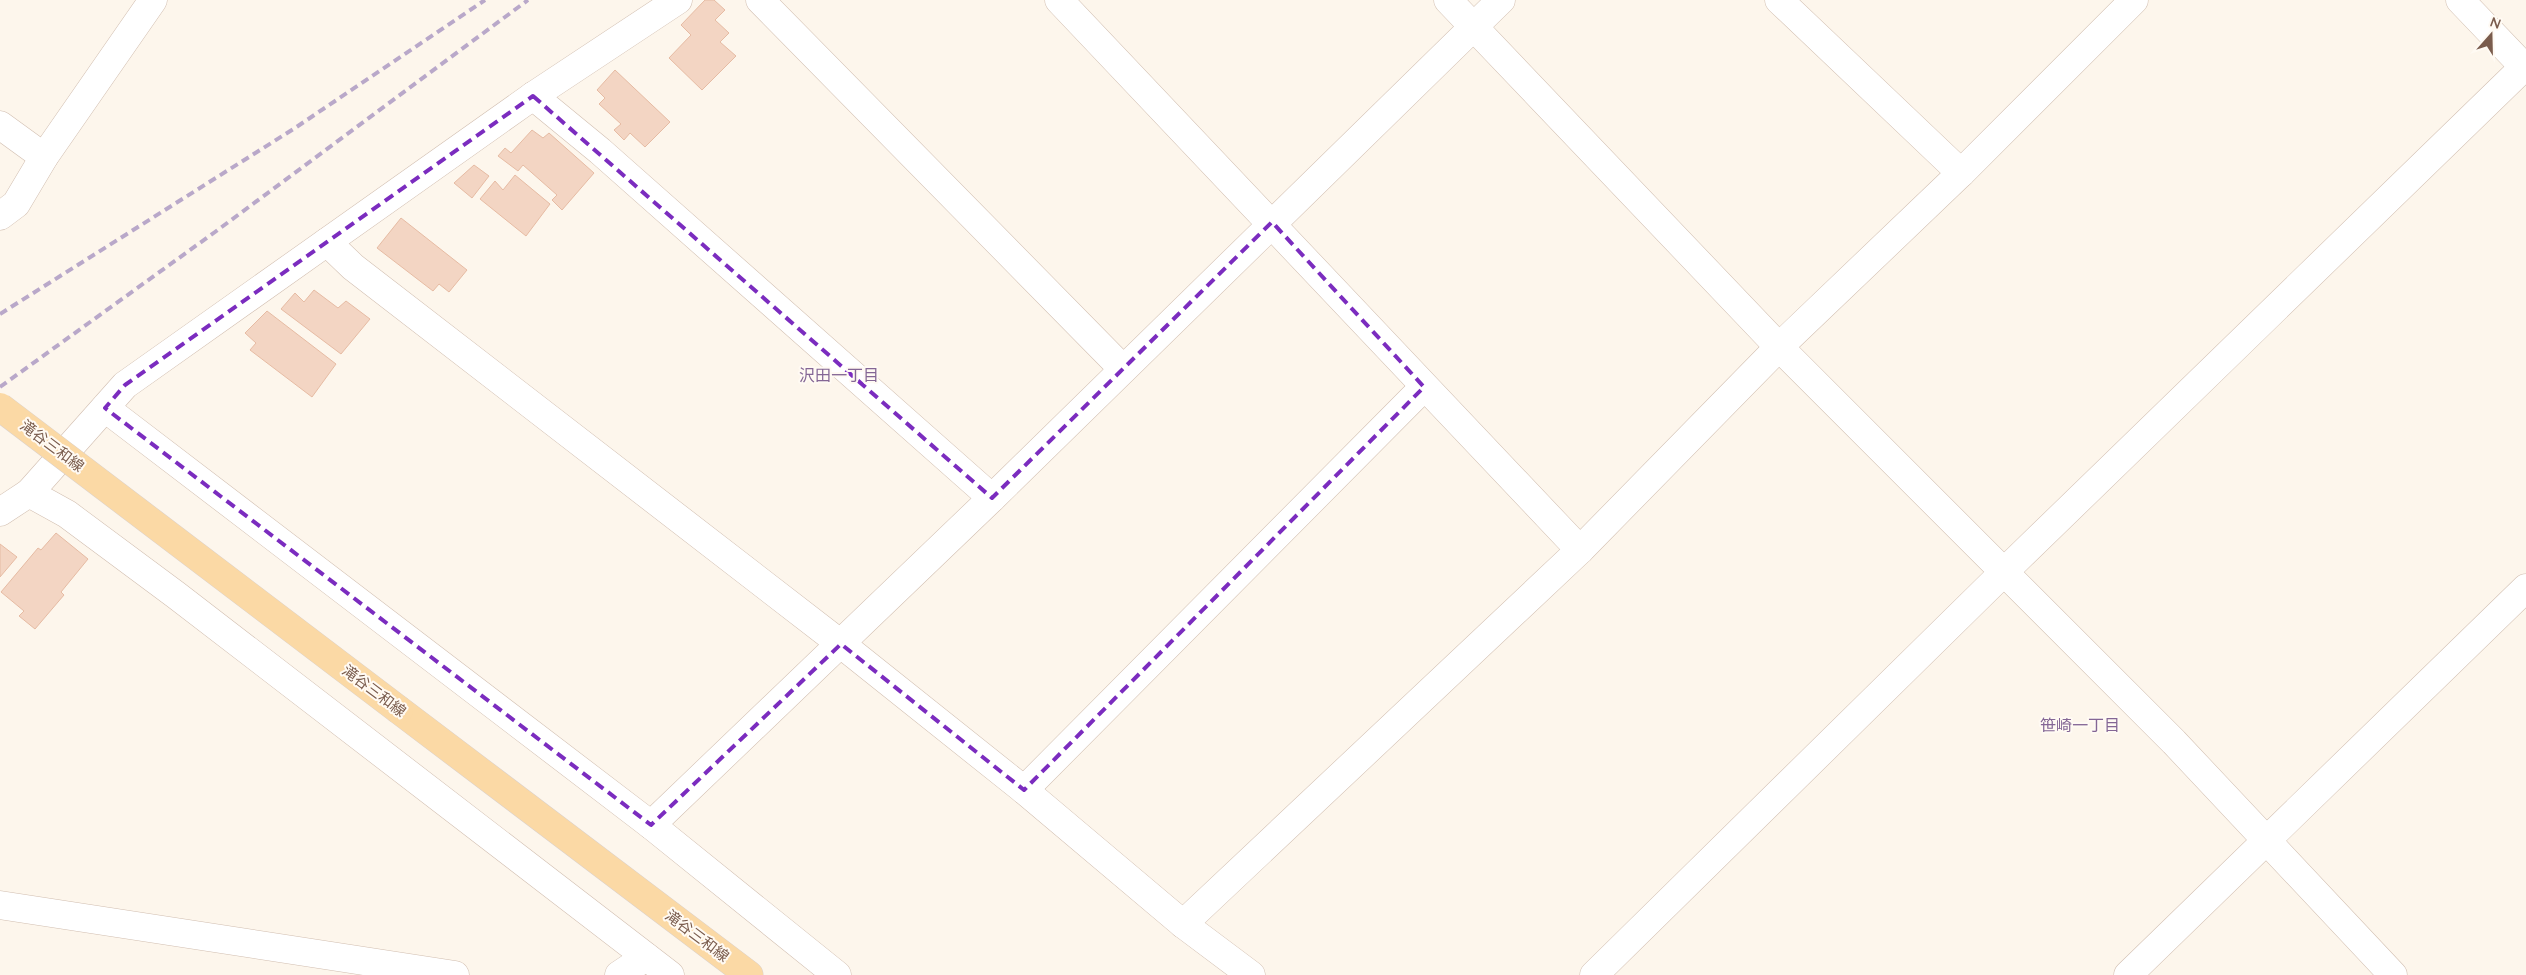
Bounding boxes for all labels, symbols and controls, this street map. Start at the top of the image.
north arrow [2466,10,2516,60]
text: N [2488,13,2503,33]
district label: 沢田一丁目 [799,365,879,385]
street label: 滝谷三和線 [17,415,88,476]
street label: 滝谷三和線 [339,660,410,721]
district label: 笹崎一丁目 [2040,715,2120,735]
street label: 滝谷三和線 [662,905,733,966]

